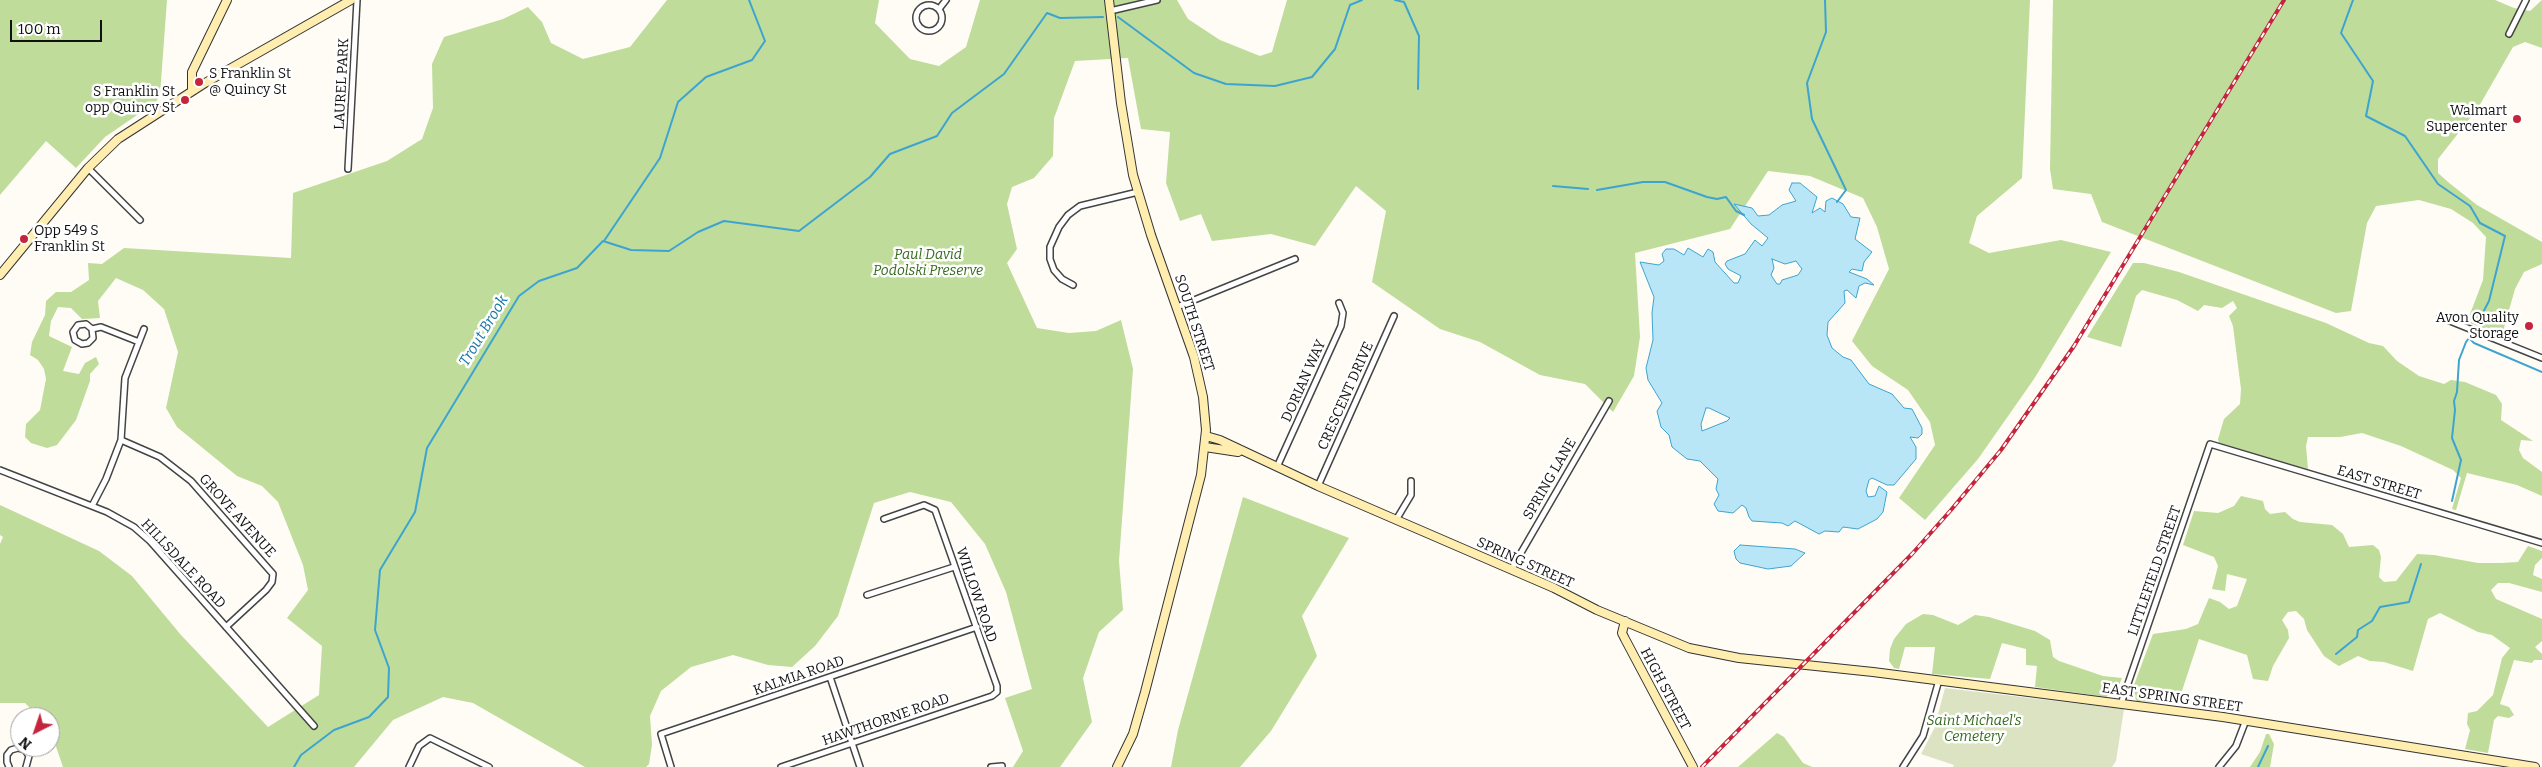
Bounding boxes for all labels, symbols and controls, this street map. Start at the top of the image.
scale bar [12,10,105,42]
text: 100 m [18,20,61,38]
street label: LAUREL PARK [331,38,353,130]
place label: S Franklin St @ Quincy St [209,66,291,98]
marker: S Franklin St @ Quincy St [193,76,205,88]
place label: S Franklin St opp Quincy St [85,84,175,116]
marker: S Franklin St opp Quincy St [179,94,191,106]
place label: Walmart Supercenter [2426,103,2507,136]
marker: Walmart Supercenter [2511,113,2523,125]
place label: Opp 549 S Franklin St [34,223,105,256]
marker: Opp 549 S Franklin St [18,233,30,245]
park label: Paul David Podolski Preserve [873,247,983,280]
street label: SOUTH STREET [1170,272,1218,374]
water label: Trout Brook [456,292,512,370]
place label: Avon Quality Storage [2436,310,2519,342]
marker: Avon Quality Storage [2523,320,2535,332]
street label: DORIAN WAY [1278,337,1330,425]
street label: CRESCENT DRIVE [1315,339,1377,453]
street label: SPRING LANE [1520,435,1580,523]
street label: EAST STREET [2335,462,2423,504]
street label: GROVE AVENUE [195,471,279,561]
street label: LITTLEFIELD STREET [2125,504,2185,638]
street label: HILLSDALE ROAD [137,516,229,612]
street label: SPRING STREET [1474,534,1576,592]
street label: WILLOW ROAD [952,545,1000,645]
street label: HIGH STREET [1636,645,1694,733]
street label: KALMIA ROAD [751,653,847,699]
street label: EAST SPRING STREET [2101,680,2243,716]
street label: HAWTHORNE ROAD [820,690,952,750]
north arrow [10,707,60,757]
park label: Saint Michael's Cemetery [1927,713,2021,746]
text: N [16,733,35,753]

